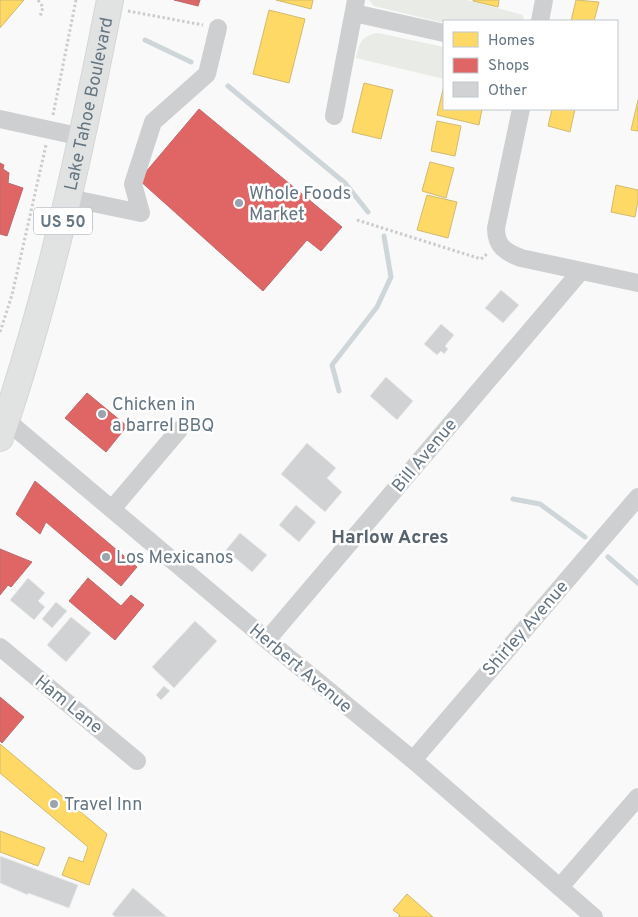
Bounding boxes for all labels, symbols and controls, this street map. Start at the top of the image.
street label: Lake Tahoe Boulevard [60,15,119,193]
legend [443,20,618,110]
text: Homes [488,32,535,51]
text: Shops [488,57,529,76]
text: Other [488,82,527,101]
place label: Whole Foods Market [249,183,351,227]
marker: Whole Foods Market [233,197,245,209]
road number: US 50 [34,208,92,235]
place label: Chicken in a barrel BBQ [112,394,214,438]
marker: Chicken in a barrel BBQ [96,408,108,420]
street label: Bill Avenue [388,414,463,498]
district label: Harlow Acres [331,526,449,550]
place label: Los Mexicanos [116,547,233,570]
marker: Los Mexicanos [100,551,112,563]
street label: Shirley Avenue [478,576,574,682]
street label: Herbert Avenue [244,619,356,719]
street label: Ham Lane [29,671,107,740]
place label: Travel Inn [64,794,142,817]
marker: Travel Inn [48,798,60,810]

